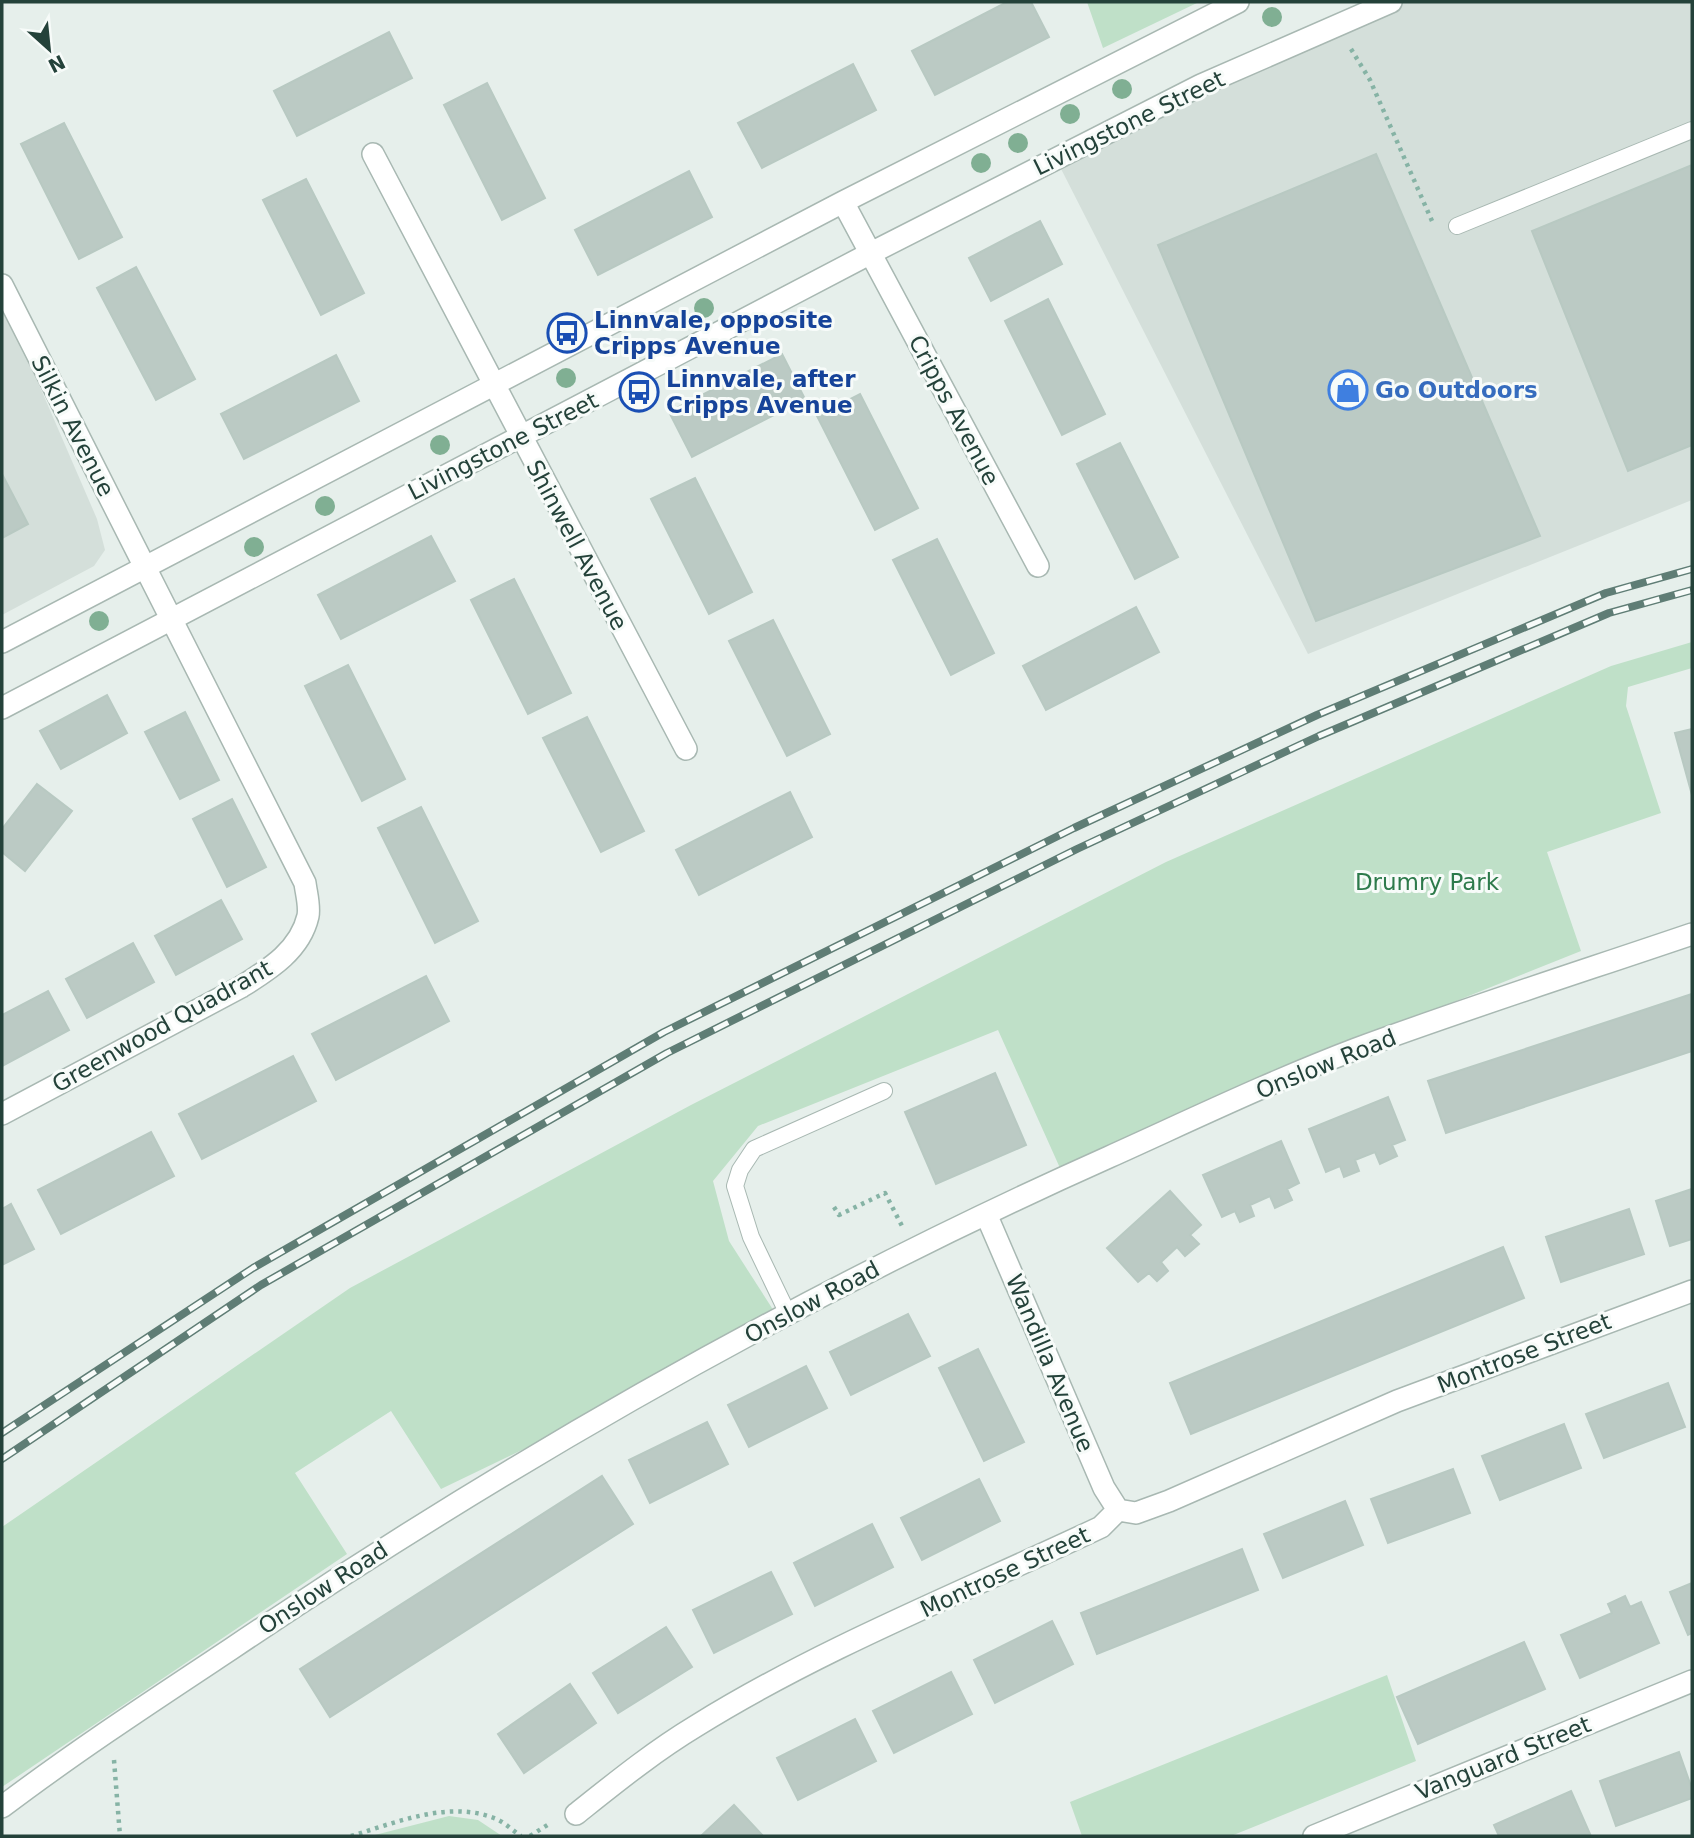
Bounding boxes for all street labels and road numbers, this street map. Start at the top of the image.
street label: Livingstone Street [1029,65,1229,181]
street label: Cripps Avenue [904,331,1004,489]
street label: Silkin Avenue [26,351,120,501]
street label: Livingstone Street [404,387,602,505]
street label: Shinwell Avenue [521,456,633,634]
street label: Greenwood Quadrant [48,955,276,1097]
street label: Onslow Road [1252,1024,1400,1104]
street label: Onslow Road [740,1256,884,1348]
street label: Wandilla Avenue [1001,1270,1099,1456]
street label: Montrose Street [1434,1308,1614,1398]
street label: Montrose Street [916,1521,1094,1623]
street label: Onslow Road [253,1537,393,1639]
street label: Vanguard Street [1412,1711,1594,1805]

